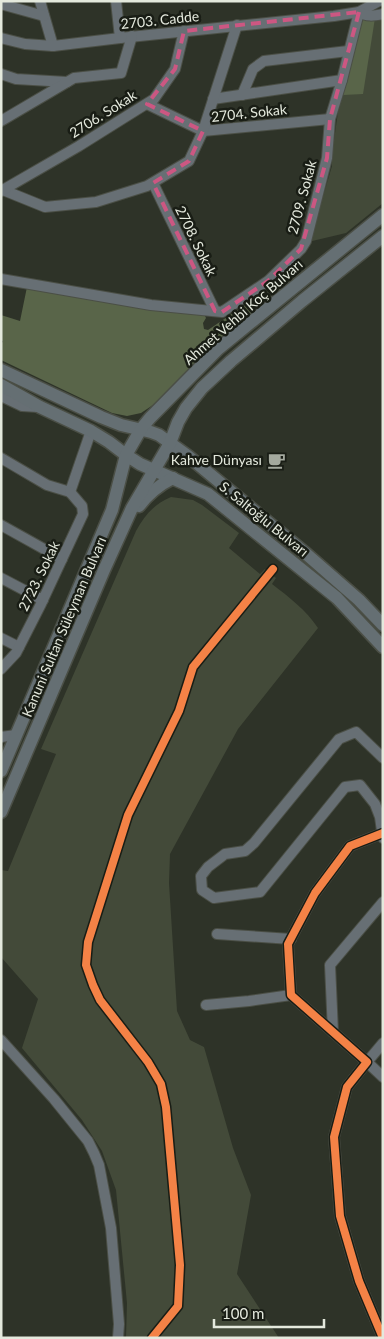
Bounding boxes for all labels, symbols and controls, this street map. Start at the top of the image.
street label: 2703. Cadde [120,7,200,32]
street label: 2706. Sokak [66,86,140,141]
street label: 2704. Sokak [210,100,289,125]
street label: 2709. Sokak [283,157,320,236]
street label: 2708. Sokak [172,203,221,279]
street label: Ahmet Vehbi Koç Bulvarı [180,255,306,368]
cafe icon: Kahve Dünyası [266,450,286,470]
place label: Kahve Dünyası [171,451,262,468]
street label: S. Saltoğlu Bulvarı [216,478,312,560]
street label: Kanuni Sultan Süleyman Bulvarı [18,534,109,719]
street label: 2723. Sokak [14,537,63,614]
scale bar [214,1296,324,1328]
text: 100 m [222,1304,264,1322]

